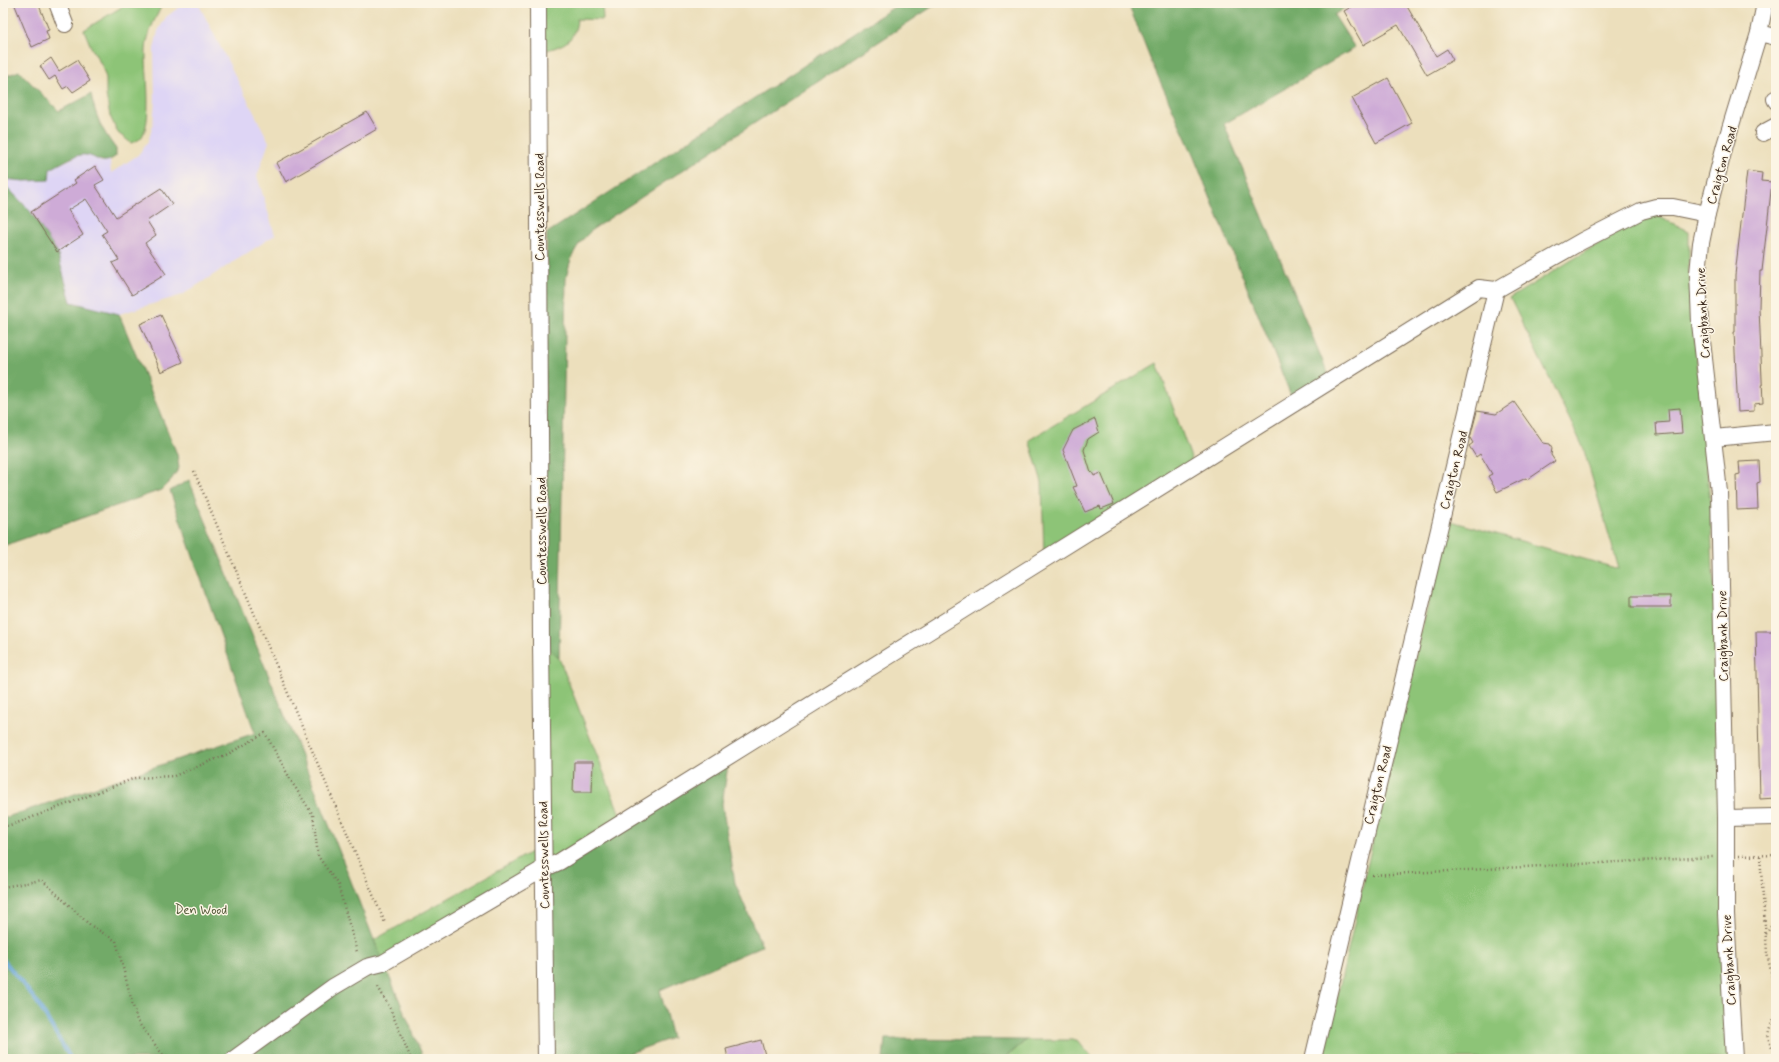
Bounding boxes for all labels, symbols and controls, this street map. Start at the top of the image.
street label: Craigton Road [1703,124,1743,207]
street label: Countesswells Road [532,153,549,261]
street label: Craigbank Drive [1693,267,1715,359]
street label: Craigton Road [1436,429,1473,512]
street label: Countesswells Road [534,477,551,585]
street label: Craigbank Drive [1714,590,1734,682]
street label: Craigton Road [1360,744,1397,827]
street label: Countesswells Road [535,801,554,909]
park label: Den Wood [175,902,227,919]
street label: Craigbank Drive [1719,914,1741,1006]

